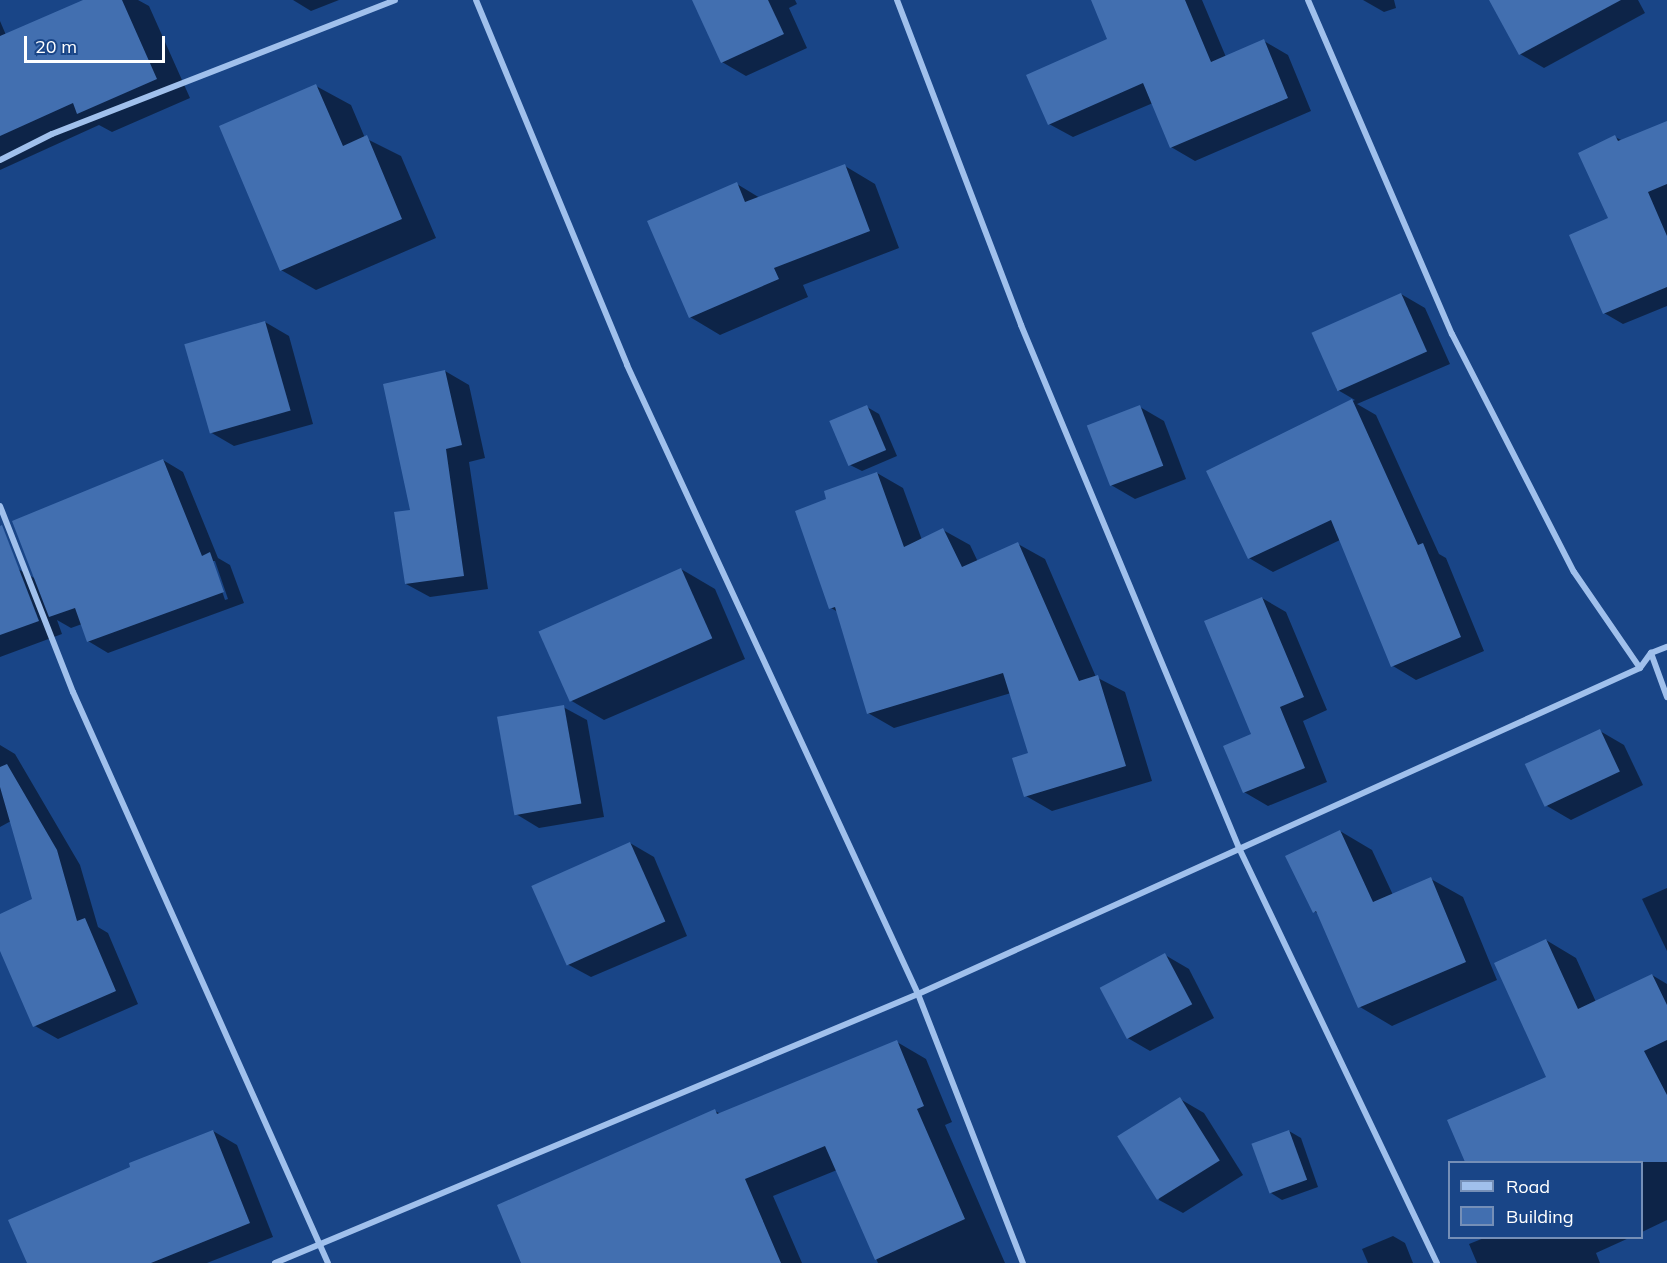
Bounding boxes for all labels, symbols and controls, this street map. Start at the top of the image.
scale bar [27,24,168,62]
text: 20 m [35,35,77,58]
legend [1448,1161,1643,1239]
text: Road [1506,1175,1550,1198]
text: Building [1506,1205,1574,1228]

